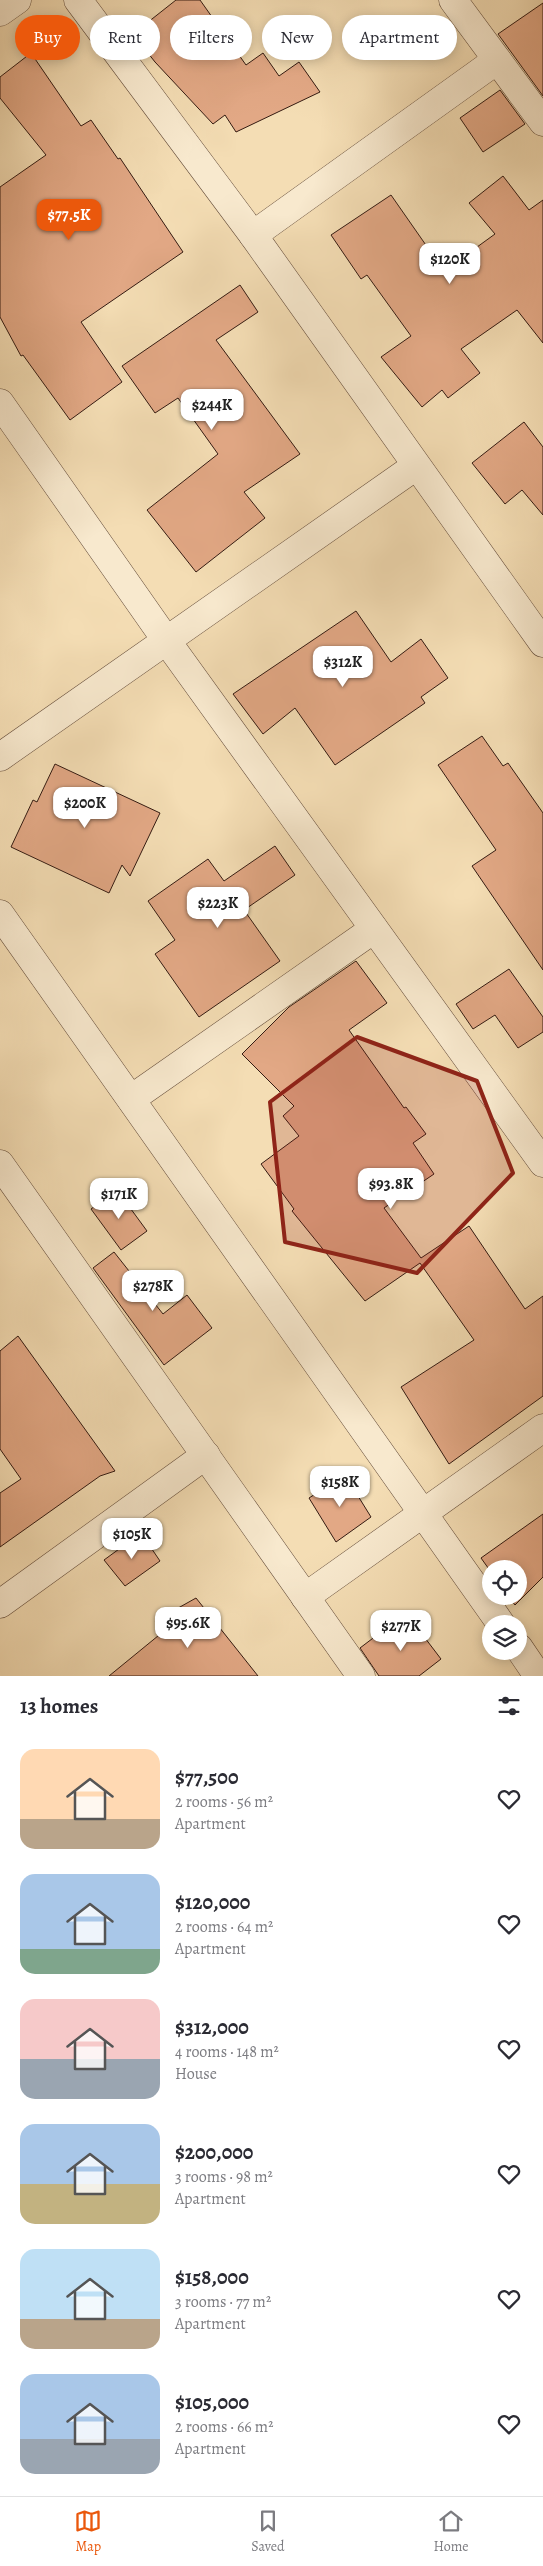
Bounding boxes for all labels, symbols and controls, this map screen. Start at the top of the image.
chip: Buy [15,15,80,60]
chip: Rent [90,15,160,60]
chip: Filters [170,15,252,60]
chip: New [262,15,332,60]
chip: Apartment [342,15,457,60]
pin: $77.5K [28,198,110,241]
text: $77.5K [48,204,90,226]
pin: $120K [415,242,485,285]
text: $120K [430,248,470,270]
pin: $244K [177,388,247,431]
text: $244K [192,394,232,416]
pin: $312K [308,646,378,688]
text: $312K [324,651,362,673]
pin: $200K [50,786,120,829]
text: $200K [64,792,106,814]
pin: $223K [183,886,253,929]
text: $223K [198,892,238,914]
pin: $93.8K [350,1168,432,1210]
text: $93.8K [369,1173,413,1195]
pin: $171K [84,1178,154,1220]
text: $171K [101,1183,137,1205]
pin: $278K [118,1270,188,1312]
text: $278K [133,1275,173,1297]
pin: $158K [305,1466,375,1508]
text: $158K [321,1471,359,1493]
pin: $105K [97,1518,167,1560]
text: $105K [113,1523,151,1545]
map controls [482,1560,527,1660]
button: locate [482,1560,527,1605]
pin: $95.6K [147,1606,229,1649]
pin: $277K [366,1610,436,1652]
text: $95.6K [166,1612,210,1634]
text: $277K [381,1615,421,1637]
button: layers [482,1615,527,1660]
text: 13 homes [20,1692,98,1720]
icon: filters [495,1692,523,1720]
text: $77,500 [175,1763,238,1791]
icon: home [60,1769,120,1829]
icon: heart [495,1785,523,1813]
text: 2 rooms · 56 m² [175,1791,273,1813]
text: Apartment [175,1813,246,1835]
text: $120,000 [175,1888,250,1916]
icon: home [60,1894,120,1954]
icon: heart [495,1910,523,1938]
text: 2 rooms · 64 m² [175,1916,273,1938]
text: Apartment [175,1938,246,1960]
text: $312,000 [175,2013,249,2041]
icon: home [60,2019,120,2079]
icon: heart [495,2035,523,2063]
text: 4 rooms · 148 m² [175,2041,279,2063]
text: House [175,2063,217,2085]
text: $200,000 [175,2138,253,2166]
icon: home [60,2144,120,2204]
icon: heart [495,2160,523,2188]
text: 3 rooms · 98 m² [175,2166,273,2188]
text: Apartment [175,2188,246,2210]
text: $158,000 [175,2263,249,2291]
icon: home [60,2269,120,2329]
icon: heart [495,2285,523,2313]
text: 3 rooms · 77 m² [175,2291,271,2313]
text: Apartment [175,2313,246,2335]
text: $105,000 [175,2388,249,2416]
icon: home [60,2394,120,2454]
icon: heart [495,2410,523,2438]
text: 2 rooms · 66 m² [175,2416,273,2438]
text: Apartment [175,2438,246,2460]
tab: Map [74,2507,102,2556]
tab: Saved [251,2507,285,2556]
tab: Home [433,2507,469,2556]

